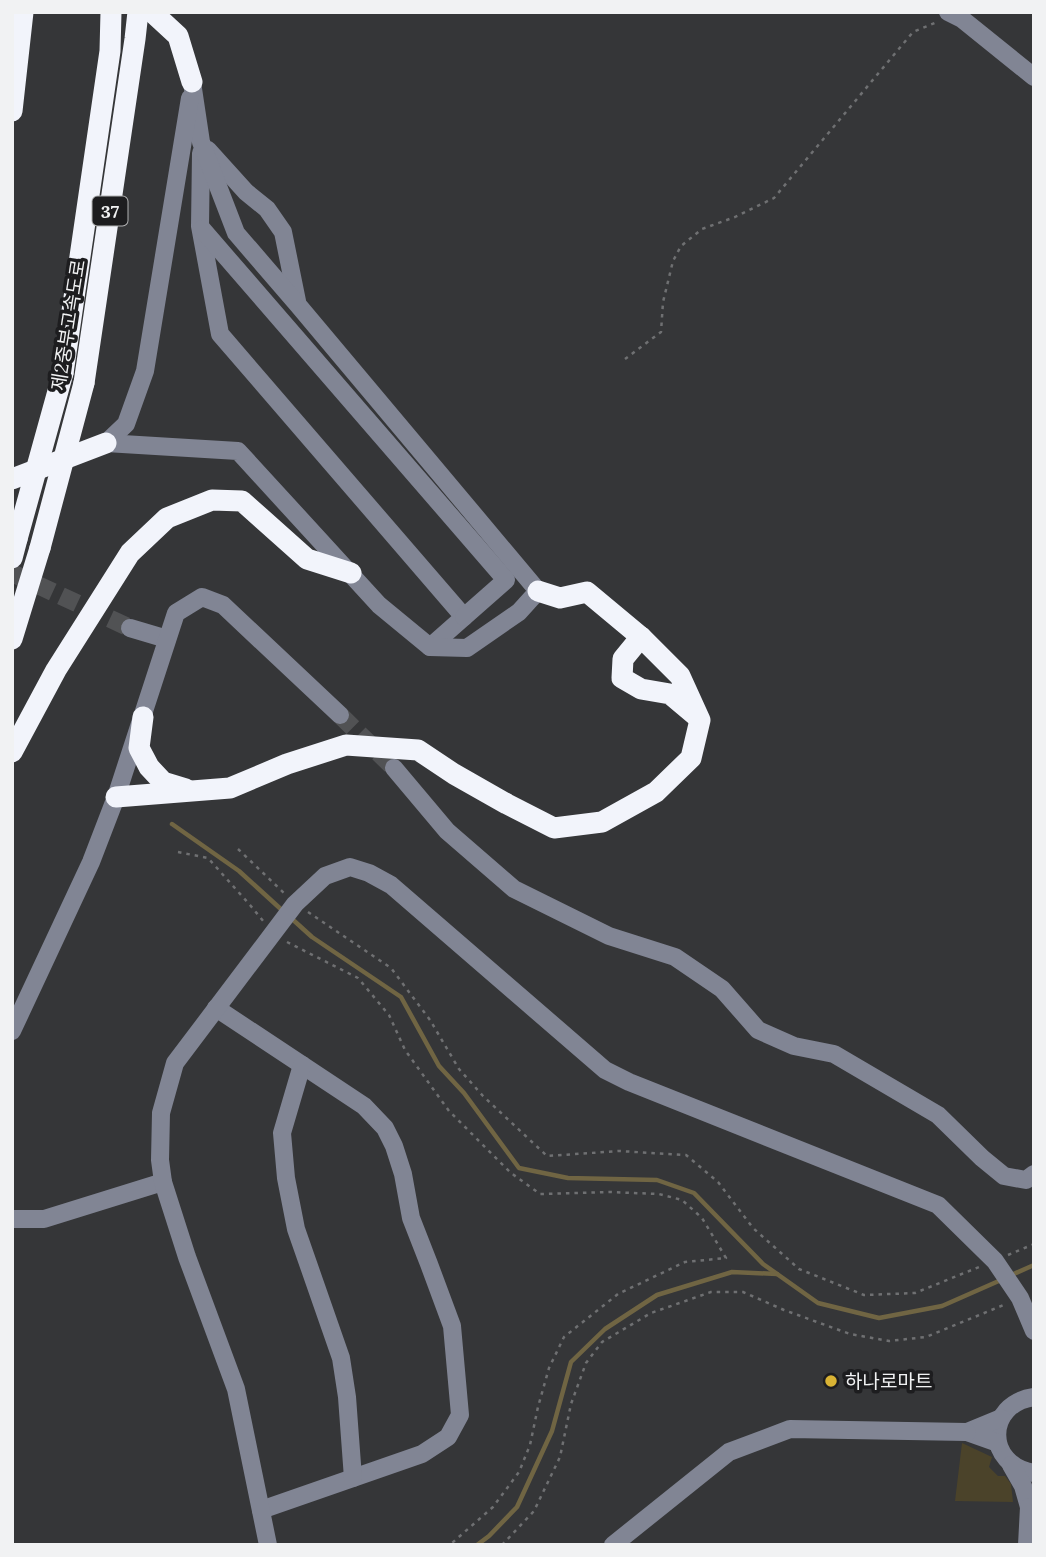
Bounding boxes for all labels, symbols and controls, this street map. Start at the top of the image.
road number: 37 [92,196,128,226]
street label: 제2중부고속도로 [46,258,90,392]
place label: 하나로마트 [845,1369,932,1393]
marker: 하나로마트 [823,1373,839,1389]

